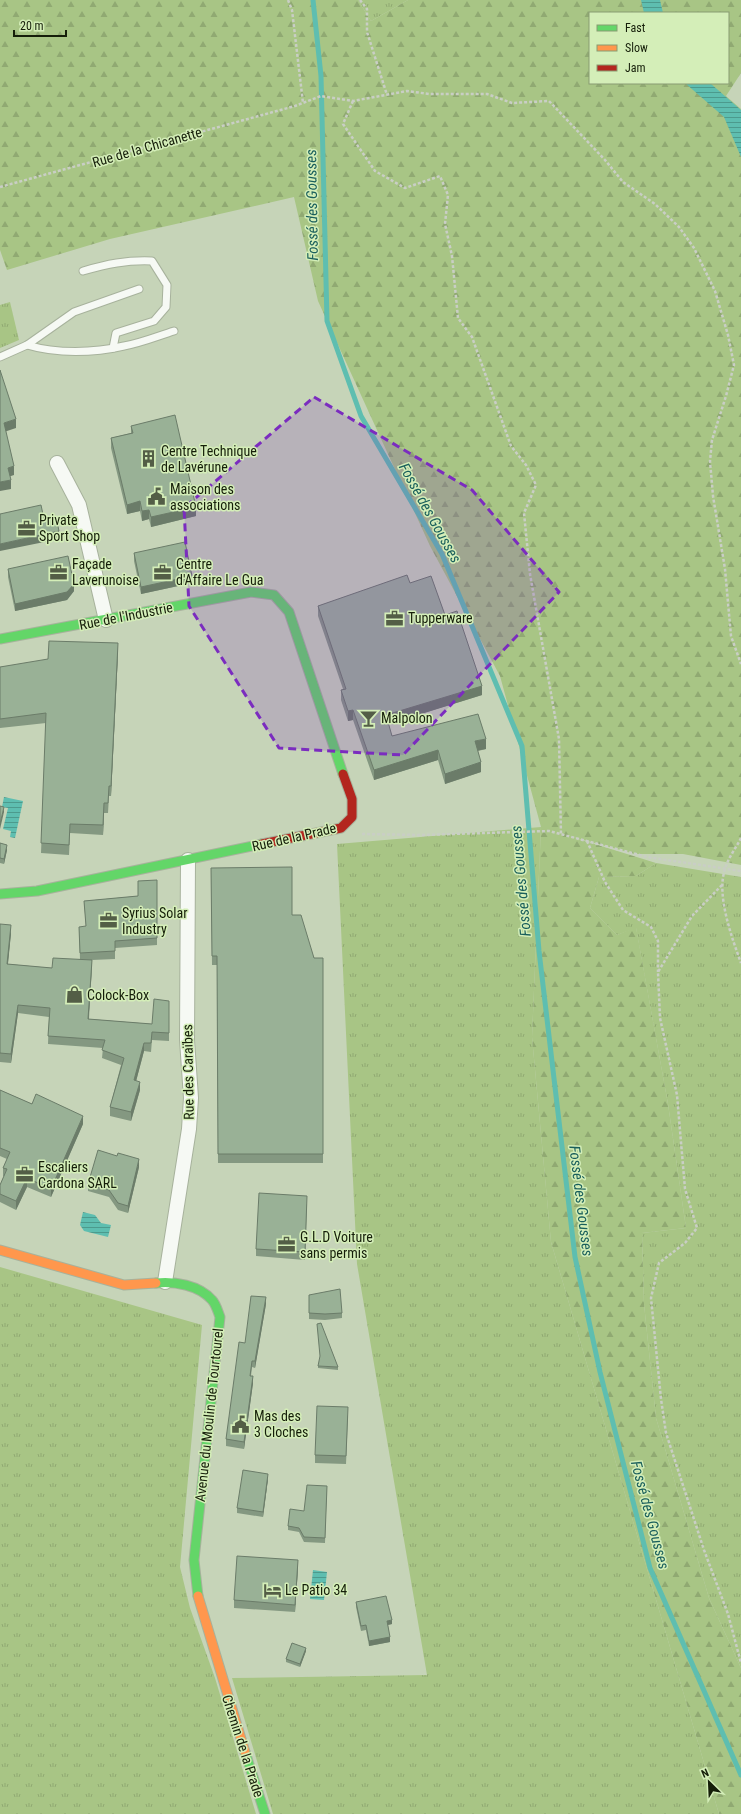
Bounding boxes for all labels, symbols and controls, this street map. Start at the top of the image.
scale bar [14,12,66,38]
legend [589,12,729,84]
text: 20 m [20,19,44,33]
text: Fast [625,21,646,35]
text: Slow [625,41,648,55]
text: Jam [625,61,646,75]
street label: Rue de la Chicanette [90,124,204,170]
water label: Fossé des Gousses [302,149,322,261]
place label: Centre Technique de Lavérune [161,443,257,475]
building icon: Centre Technique de Lavérune [138,449,158,469]
water label: Fossé des Gousses [395,460,465,566]
place label: Maison des associations [170,481,240,513]
public building icon: Maison des associations [147,487,167,507]
place label: Private Sport Shop [39,512,100,544]
office icon: Private Sport Shop [16,518,36,538]
place label: Façade Laverunoise [72,556,139,588]
place label: Centre d'Affaire Le Gua [176,556,264,588]
office icon: Façade Laverunoise [49,562,69,582]
office icon: Centre d'Affaire Le Gua [153,562,173,582]
street label: Rue de l'Industrie [78,599,175,633]
office icon: Tupperware [385,608,405,628]
place label: Tupperware [408,610,473,626]
bar icon: Malpolon [358,708,378,728]
place label: Malpolon [381,710,432,726]
street label: Rue de la Prade [250,819,338,854]
water label: Fossé des Gousses [507,824,535,937]
place label: Syrius Solar Industry [122,905,187,937]
office icon: Syrius Solar Industry [99,911,119,931]
shop icon: Colock-Box [64,985,84,1005]
place label: Colock-Box [87,987,149,1003]
street label: Rue des Caraïbes [179,1024,197,1120]
water label: Fossé des Gousses [565,1145,597,1258]
place label: Escaliers Cardona SARL [38,1159,117,1191]
office icon: Escaliers Cardona SARL [15,1165,35,1185]
place label: G.L.D Voiture sans permis [300,1229,373,1261]
office icon: G.L.D Voiture sans permis [277,1235,297,1255]
street label: Avenue du Moulin de Tourtourel [192,1327,226,1503]
place label: Mas des 3 Cloches [254,1408,308,1440]
public building icon: Mas des 3 Cloches [231,1414,251,1434]
water label: Fossé des Gousses [627,1459,673,1571]
hotel icon: Le Patio 34 [262,1580,282,1600]
place label: Le Patio 34 [285,1582,347,1598]
street label: Chemin de la Prade [219,1693,267,1800]
north arrow [689,1762,729,1802]
text: N [699,1766,711,1781]

